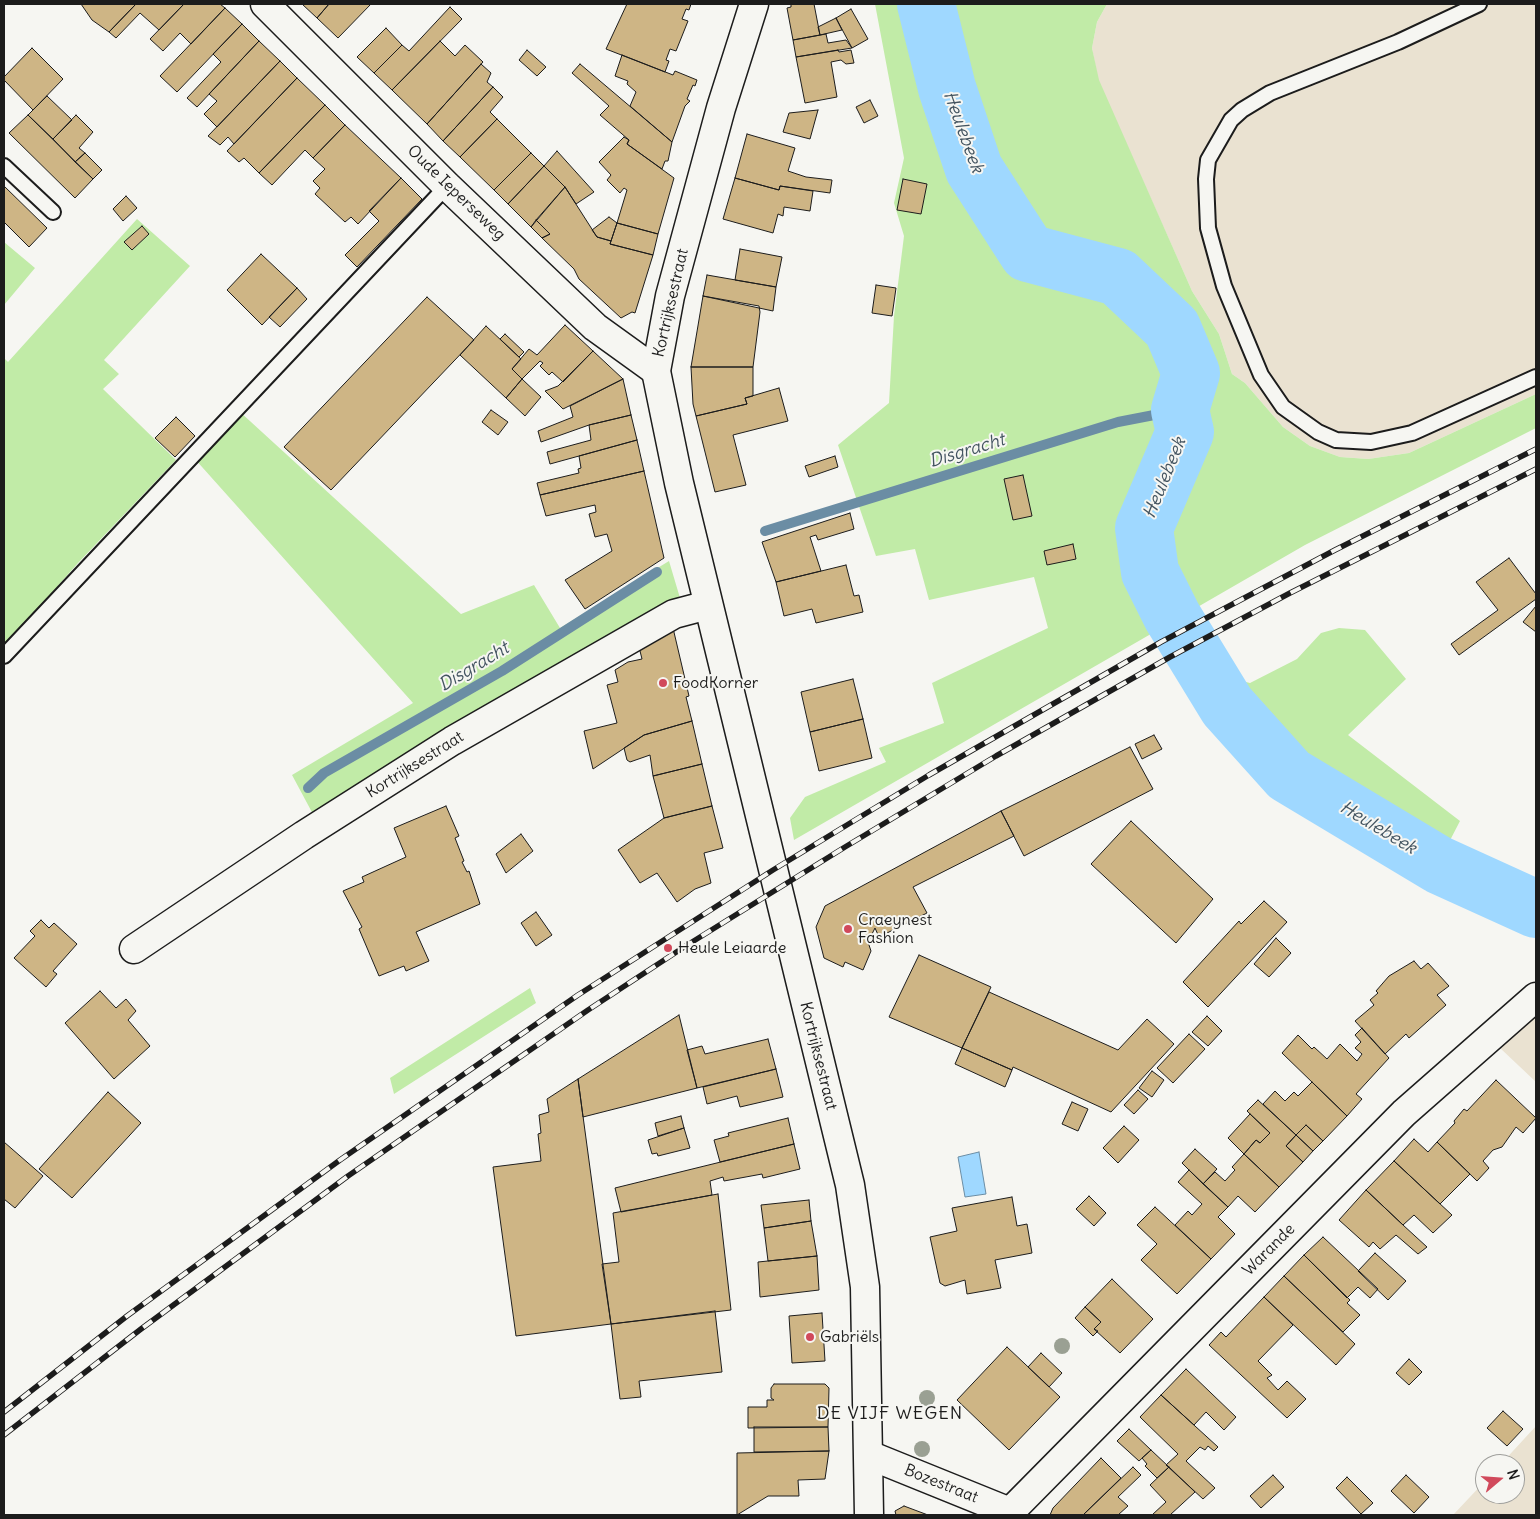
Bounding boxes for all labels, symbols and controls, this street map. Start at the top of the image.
water label: Heulebeek [938,88,988,176]
street label: Oude Ieperseweg [403,141,509,245]
street label: Kortrijksestraat [649,247,693,359]
water label: Disgracht [927,429,1007,473]
water label: Heulebeek [1139,434,1191,522]
water label: Disgracht [435,638,513,696]
place label: FoodKorner [673,673,758,693]
marker: FoodKorner [657,677,669,689]
street label: Kortrijksestraat [363,727,467,803]
water label: Heulebeek [1336,797,1420,859]
place label: Craeynest Fashion [858,910,932,948]
marker: Craeynest Fashion [842,923,854,935]
place label: Heule Leiaarde [678,938,786,958]
marker: Heule Leiaarde [662,942,674,954]
street label: Kortrijksestraat [795,1000,841,1112]
street label: Warande [1239,1220,1299,1280]
place label: Gabriëls [820,1327,879,1347]
marker: Gabriëls [804,1331,816,1343]
district label: DE VIJF WEGEN [815,1403,965,1425]
north arrow [1475,1454,1525,1504]
street label: Bozestraat [901,1460,981,1508]
text: N [1503,1467,1523,1482]

